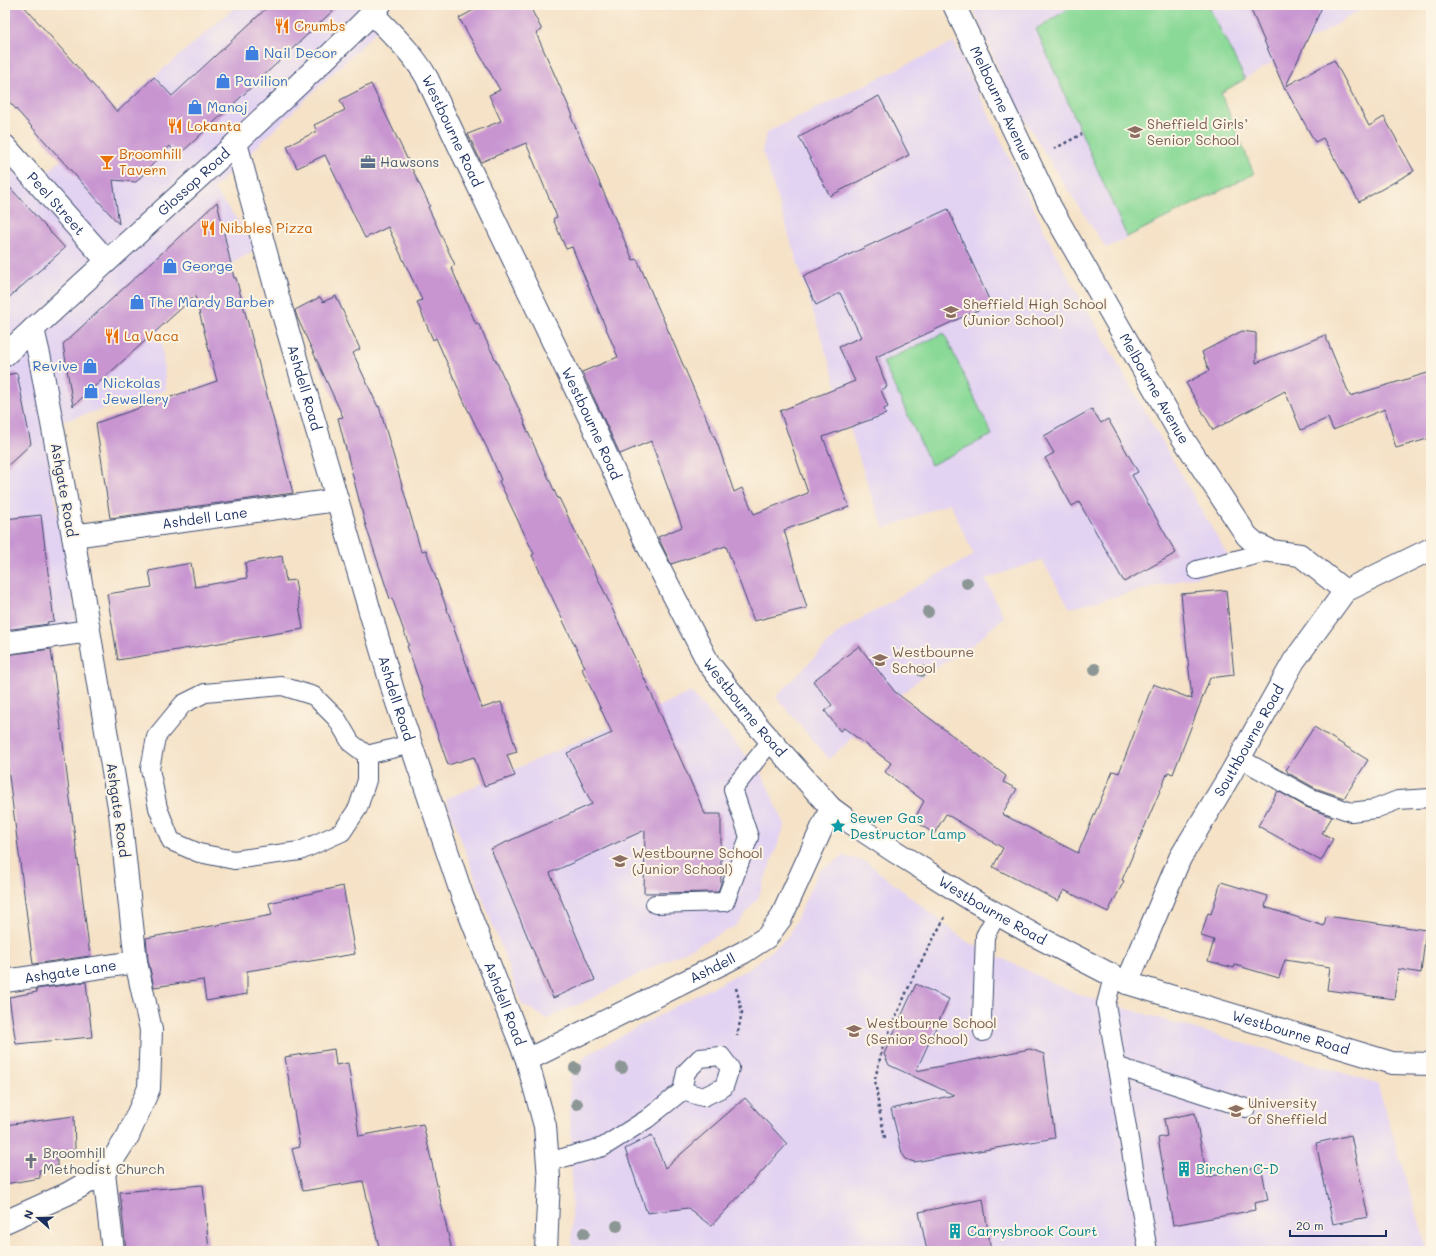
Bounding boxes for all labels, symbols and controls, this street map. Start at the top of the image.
place label: Crumbs [294,16,346,35]
restaurant icon: Crumbs [273,17,291,35]
place label: Nail Decor [264,43,337,62]
street label: Melbourne Avenue [966,43,1037,163]
shop icon: Nail Decor [243,44,261,62]
place label: Pavilion [235,71,288,90]
shop icon: Pavilion [214,72,232,90]
street label: Westbourne Road [418,72,487,190]
place label: Manoj [207,97,248,116]
shop icon: Manoj [186,98,204,116]
place label: Sheffield Girls’ Senior School [1147,114,1248,149]
place label: Lokanta [187,116,241,135]
restaurant icon: Lokanta [166,117,184,135]
school or university icon: Sheffield Girls’ Senior School [1126,123,1144,141]
street label: Glossop Road [153,143,234,220]
place label: Broomhill Tavern [119,144,182,179]
place label: Hawsons [380,152,439,171]
bar icon: Broomhill Tavern [98,153,116,171]
office icon: Hawsons [359,153,377,171]
street label: Peel Street [23,168,90,239]
place label: Nibbles Pizza [220,218,313,237]
restaurant icon: Nibbles Pizza [199,219,217,237]
place label: George [182,256,233,275]
shop icon: George [161,257,179,275]
place label: The Mardy Barber [149,292,274,311]
shop icon: The Mardy Barber [128,293,146,311]
place label: Sheffield High School (Junior School) [963,294,1107,329]
school or university icon: Sheffield High School (Junior School) [942,303,960,321]
place label: La Vaca [124,326,179,345]
restaurant icon: La Vaca [103,327,121,345]
street label: Melbourne Avenue [1116,329,1194,447]
street label: Ashdell Road [283,342,327,433]
place label: Revive [33,356,78,375]
shop icon: Revive [81,357,99,375]
street label: Westbourne Road [558,364,626,482]
place label: Nickolas Jewellery [103,373,169,408]
shop icon: Nickolas Jewellery [82,382,100,400]
street label: Ashgate Road [47,441,82,539]
street label: Ashdell Lane [161,502,249,533]
place label: Westbourne School [892,642,974,677]
school or university icon: Westbourne School [871,651,889,669]
street label: Ashdell Road [374,653,419,743]
street label: Westbourne Road [699,654,791,761]
street label: Southbourne Road [1209,681,1288,800]
street label: Ashgate Road [102,761,135,859]
place label: Sewer Gas Destructor Lamp [850,808,966,843]
place icon: Sewer Gas Destructor Lamp [829,817,847,835]
place label: Westbourne School (Junior School) [632,843,763,878]
school or university icon: Westbourne School (Junior School) [611,852,629,870]
street label: Westbourne Road [935,871,1050,949]
street label: Ashdell [686,948,739,987]
street label: Ashgate Lane [23,955,118,987]
street label: Ashdell Road [480,959,530,1048]
street label: Westbourne Road [1230,1005,1352,1059]
place label: Westbourne School (Senior School) [866,1013,997,1048]
school or university icon: Westbourne School (Senior School) [845,1022,863,1040]
place label: University of Sheffield [1248,1093,1327,1128]
school or university icon: University of Sheffield [1227,1102,1245,1120]
place label: Broomhill Methodist Church [43,1143,165,1178]
church icon: Broomhill Methodist Church [22,1152,40,1170]
place label: Birchen C-D [1196,1159,1279,1178]
building icon: Birchen C-D [1175,1160,1193,1178]
north arrow [18,1198,58,1238]
text: N [20,1208,37,1221]
scale bar [1290,1212,1386,1238]
text: 20 m [1296,1217,1324,1233]
place label: Carrysbrook Court [967,1221,1098,1240]
building icon: Carrysbrook Court [946,1222,964,1240]

